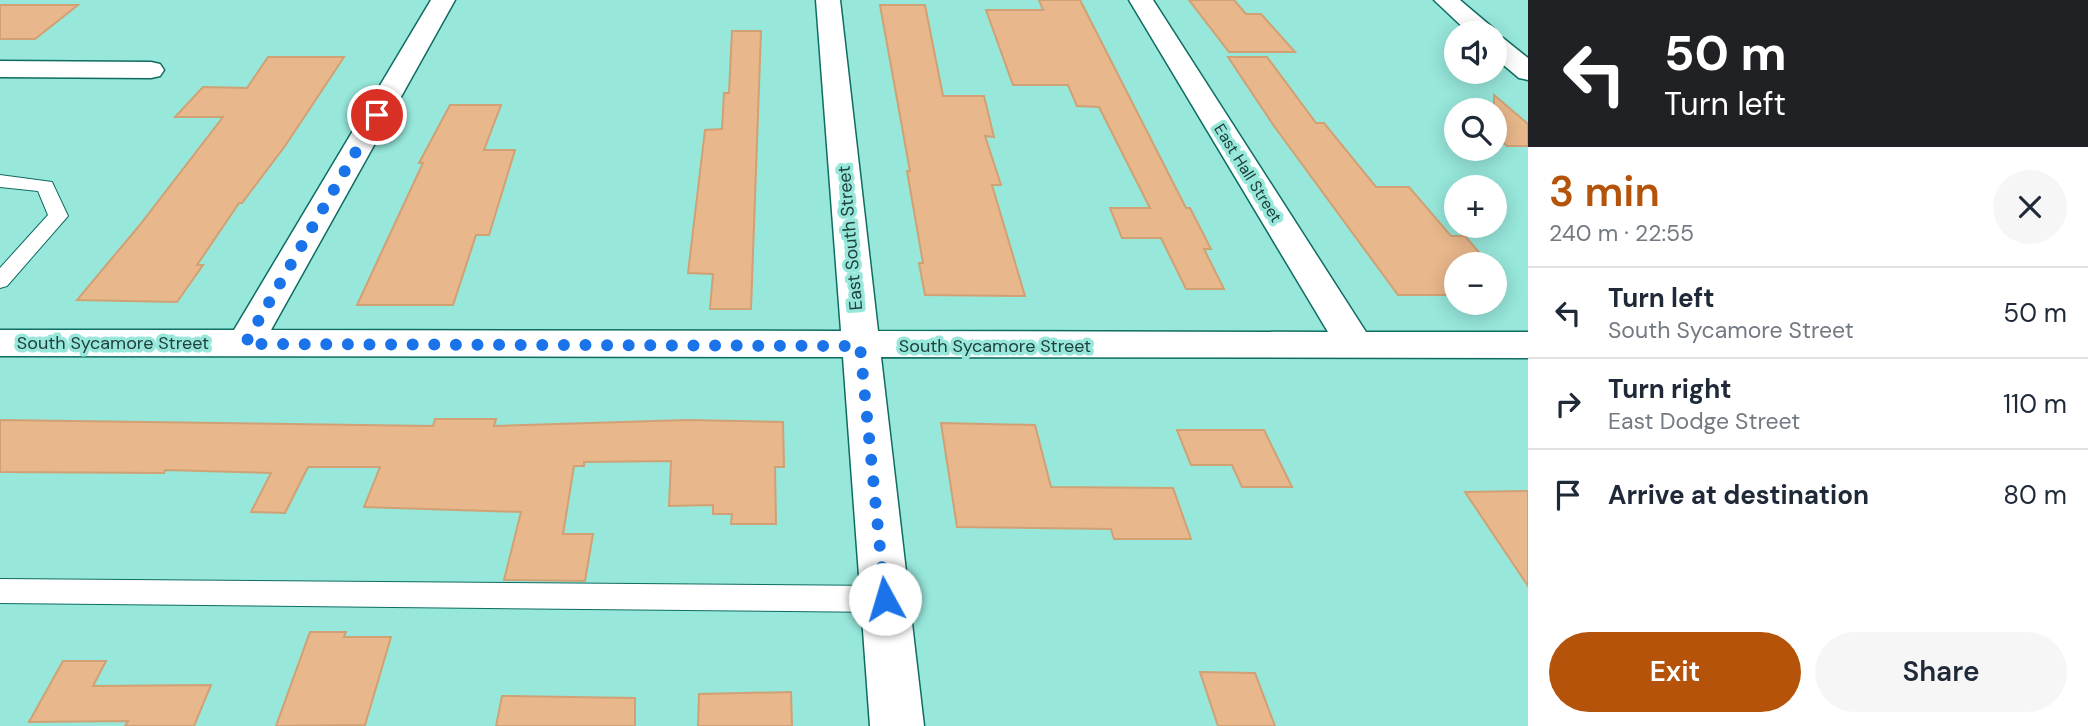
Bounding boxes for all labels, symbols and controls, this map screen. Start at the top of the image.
map controls [1444,21,1507,315]
button: sound [1444,21,1507,84]
text: 50 m [1664,21,1787,85]
icon: left [1549,28,1640,119]
text: Turn left [1664,83,1786,125]
pin [347,85,407,145]
icon: arrive [358,96,396,134]
button: search [1444,98,1507,161]
street label: East Hall Street [1209,120,1287,226]
text: 3 min [1549,164,1660,219]
street label: East South Street [832,165,868,311]
button: close [1993,170,2067,244]
button: + [1444,175,1507,238]
text: 240 m · 22:55 [1549,218,1694,248]
button: − [1444,252,1507,315]
text: Turn left [1608,281,1715,315]
icon: left [1549,294,1587,332]
text: 50 m [2003,296,2067,330]
text: South Sycamore Street [1608,315,1854,345]
street label: South Sycamore Street [17,331,209,355]
street label: South Sycamore Street [899,334,1091,358]
text: Turn right [1608,372,1732,406]
icon: right [1549,385,1587,423]
text: 110 m [2003,387,2067,421]
text: East Dodge Street [1608,406,1800,436]
icon: arrive [1549,476,1587,514]
text: Arrive at destination [1608,478,1869,512]
text: 80 m [2003,478,2067,512]
position arrow [848,562,922,636]
button: Exit [1549,632,1801,712]
button: Share [1815,632,2067,712]

